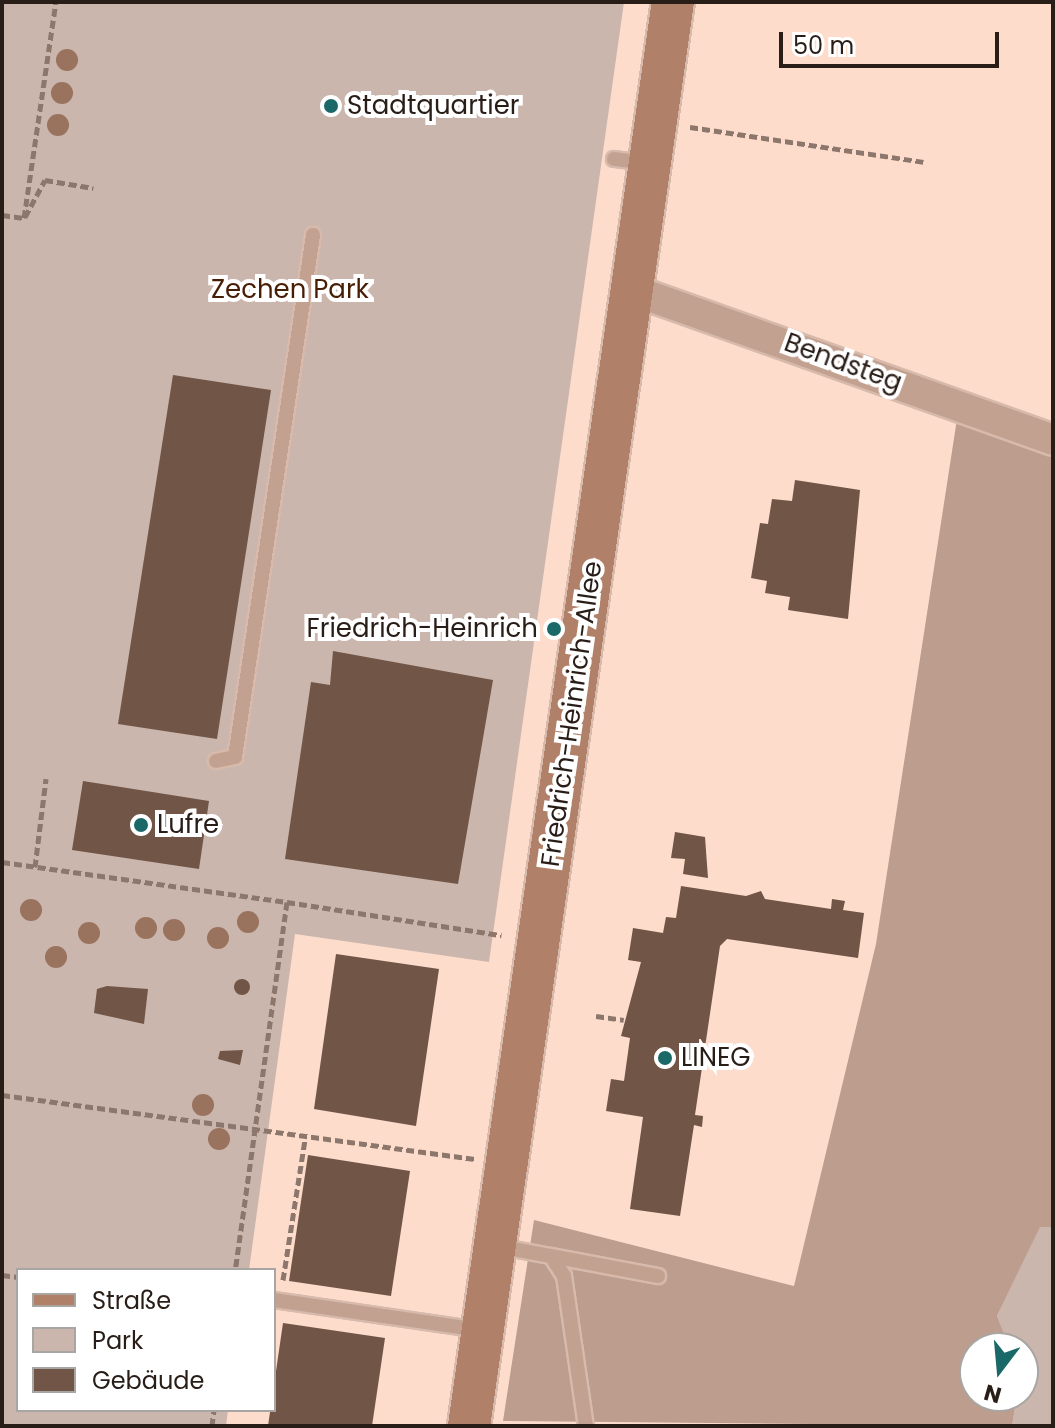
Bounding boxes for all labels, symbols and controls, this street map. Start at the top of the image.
scale bar [783,16,1003,66]
text: 50 m [793,29,854,62]
place label: Stadtquartier [347,90,520,122]
marker: Stadtquartier [322,97,340,115]
park label: Zechen Park [211,274,369,306]
street label: Bendsteg [780,327,906,399]
street label: Friedrich-Heinrich-Allee [535,559,609,869]
place label: Friedrich-Heinrich [307,613,538,645]
marker: Friedrich-Heinrich [545,620,563,638]
place label: Lufre [157,809,219,841]
marker: Lufre [132,816,150,834]
place label: LINEG [681,1042,750,1074]
marker: LINEG [656,1049,674,1067]
legend [16,1268,276,1412]
text: Straße [92,1284,171,1317]
text: Park [92,1324,143,1357]
north arrow [959,1332,1039,1412]
text: Gebäude [92,1364,204,1397]
text: N [981,1376,1005,1411]

